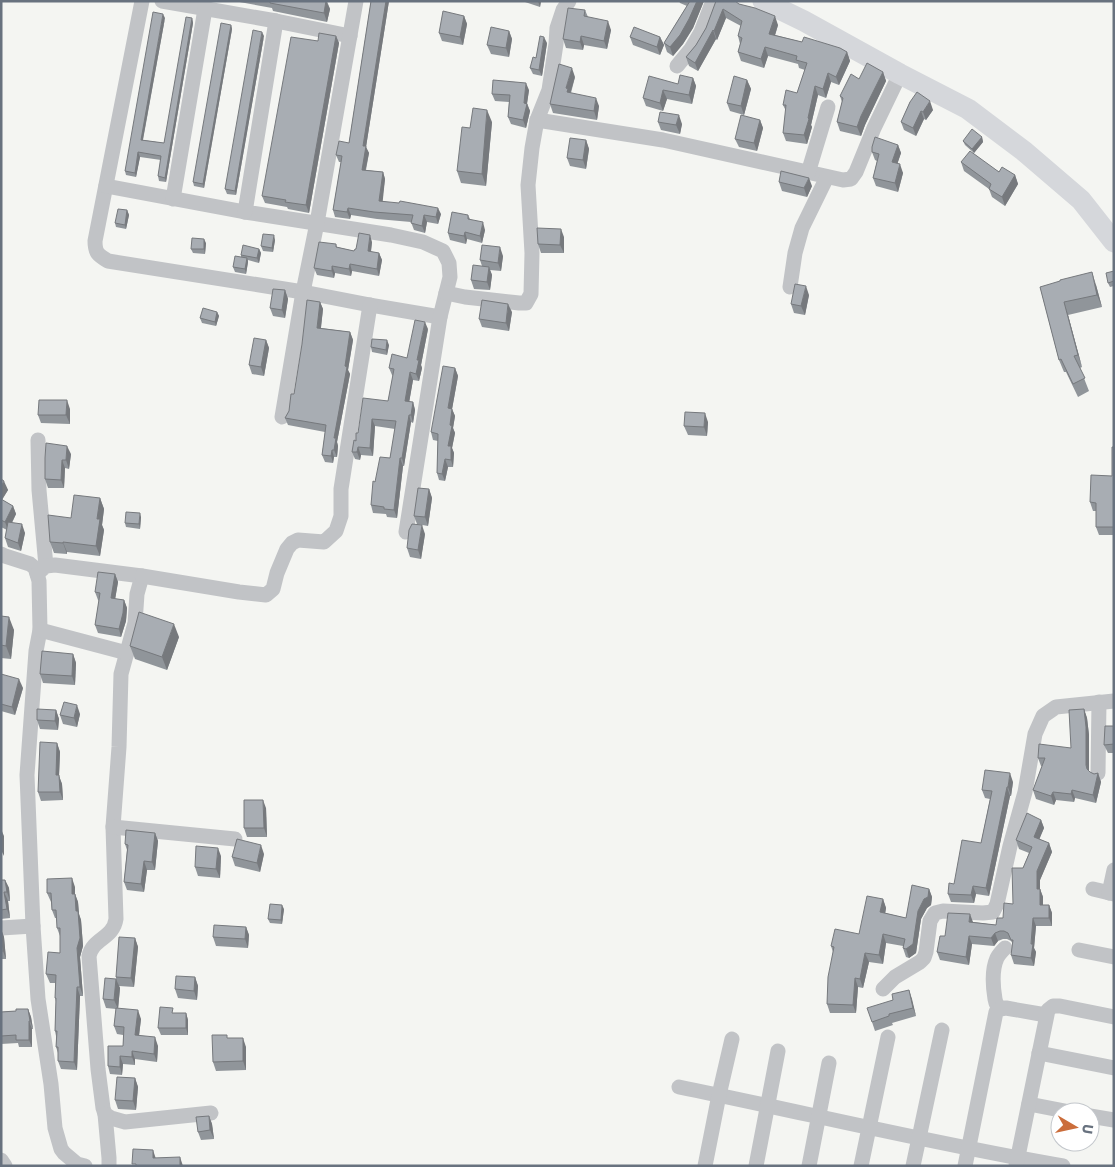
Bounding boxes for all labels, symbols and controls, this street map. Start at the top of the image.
north arrow [1050,1102,1100,1152]
text: U [1077,1123,1098,1135]

